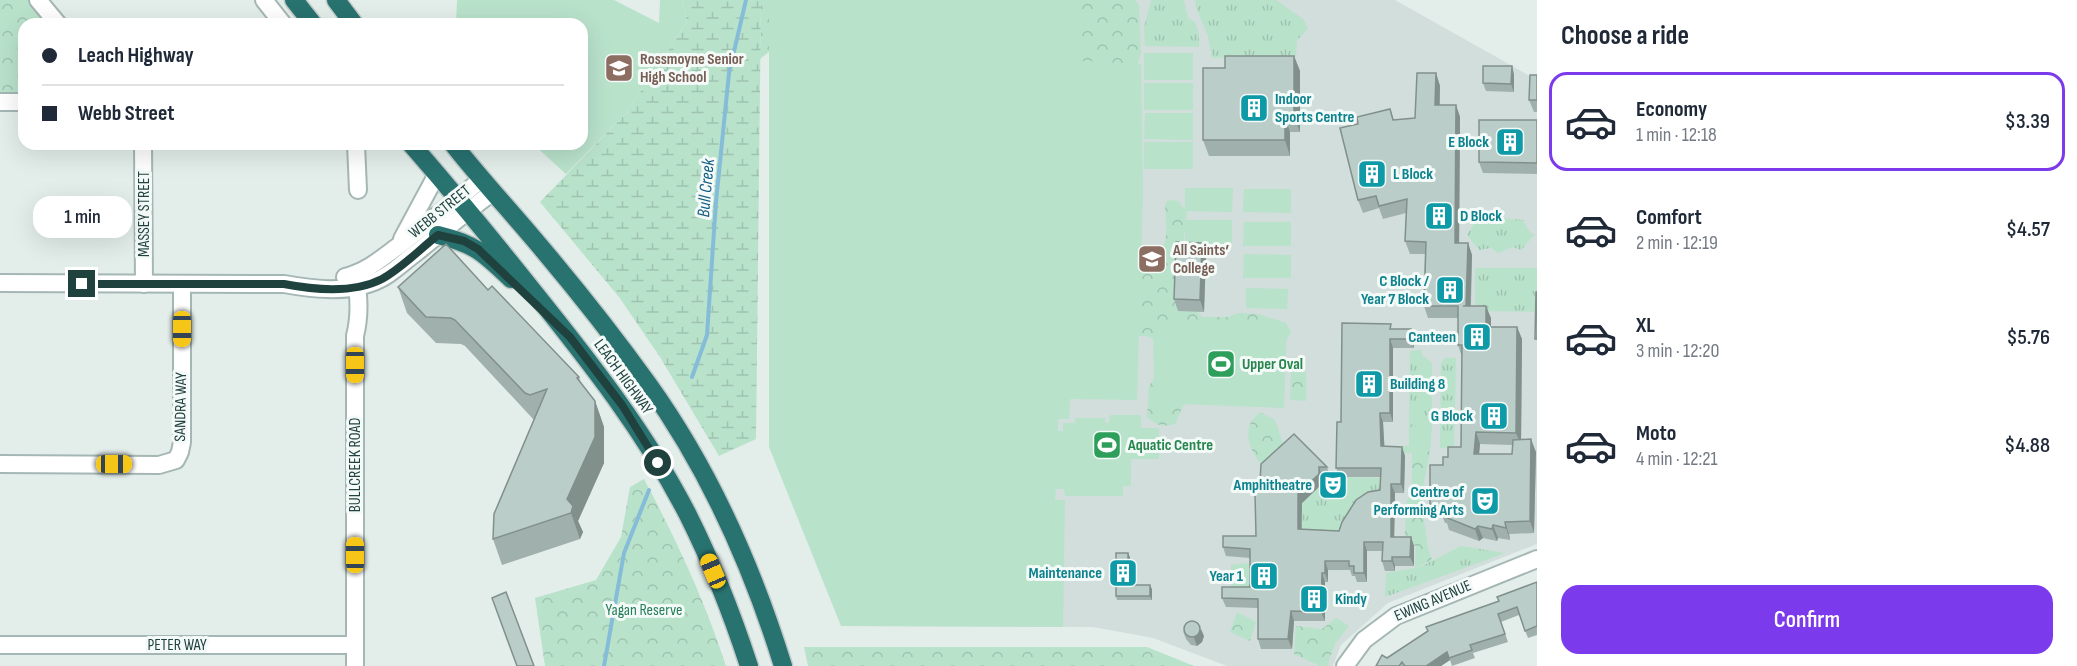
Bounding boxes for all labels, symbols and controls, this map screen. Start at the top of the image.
text: Choose a ride [1561,20,1689,52]
text: Leach Highway [78,42,194,69]
place label: Rossmoyne Senior High School [640,50,744,87]
school or university icon: Rossmoyne Senior High School [603,52,635,84]
place label: Indoor Sports Centre [1275,90,1354,127]
building icon: Indoor Sports Centre [1238,92,1270,124]
icon: car [1564,95,1618,149]
text: Economy [1636,96,1707,123]
text: Webb Street [78,100,175,127]
text: $3.39 [2005,108,2050,135]
text: 1 min · 12:18 [1636,123,1717,147]
building icon: E Block [1494,126,1526,158]
place label: E Block [1448,133,1489,152]
water label: Bull Creek [693,157,719,218]
building icon: L Block [1356,158,1388,190]
place label: L Block [1393,165,1433,184]
street label: MASSEY STREET [135,171,154,257]
street label: WEBB STREET [405,181,475,243]
callout: 1 min [32,197,132,239]
building icon: D Block [1423,200,1455,232]
icon: car [1564,203,1618,257]
text: Comfort [1636,204,1702,231]
text: 1 min [64,205,101,229]
place label: D Block [1460,207,1502,226]
text: $4.57 [2006,216,2050,243]
text: 2 min · 12:19 [1636,231,1718,255]
place label: All Saints’ College [1172,241,1230,278]
school or university icon: All Saints’ College [1136,243,1168,275]
route end [68,270,95,297]
place label: C Block / Year 7 Block [1361,272,1430,309]
building icon: C Block / Year 7 Block [1434,274,1466,306]
car [173,311,191,347]
icon: car [1564,311,1618,365]
text: XL [1636,312,1655,339]
building icon: Canteen [1461,321,1493,353]
text: $5.76 [2006,324,2050,351]
place label: Canteen [1408,328,1456,347]
street label: LEACH HIGHWAY [589,336,657,418]
text: 3 min · 12:20 [1636,339,1719,363]
car [346,347,364,383]
sports icon: Upper Oval [1205,348,1237,380]
place label: Upper Oval [1242,355,1303,374]
building icon: Building 8 [1353,368,1385,400]
street label: SANDRA WAY [171,372,191,442]
place label: Building 8 [1390,375,1446,394]
building icon: G Block [1478,400,1510,432]
place label: G Block [1431,407,1473,426]
street label: BULLCREEK ROAD [346,418,365,512]
icon: car [1564,419,1618,473]
text: Moto [1636,420,1676,447]
sports icon: Aquatic Centre [1091,429,1123,461]
text: $4.88 [2004,432,2050,459]
place label: Aquatic Centre [1127,436,1213,455]
text: 4 min · 12:21 [1636,447,1718,471]
route start [644,449,671,476]
car [96,455,132,473]
theatre icon: Amphitheatre [1317,469,1349,501]
place label: Amphitheatre [1233,476,1312,495]
place label: Centre of Performing Arts [1373,483,1465,520]
theatre icon: Centre of Performing Arts [1469,485,1501,517]
car [346,537,364,573]
car [698,551,728,591]
building icon: Maintenance [1107,557,1139,589]
building icon: Year 1 [1248,560,1280,592]
place label: Maintenance [1029,564,1102,583]
place label: Year 1 [1209,567,1244,586]
street label: EWING AVENUE [1392,576,1474,626]
building icon: Kindy [1298,583,1330,615]
button: Confirm [1561,585,2053,654]
place label: Kindy [1335,590,1367,609]
park label: Yagan Reserve [606,601,682,620]
street label: PETER WAY [147,636,207,655]

